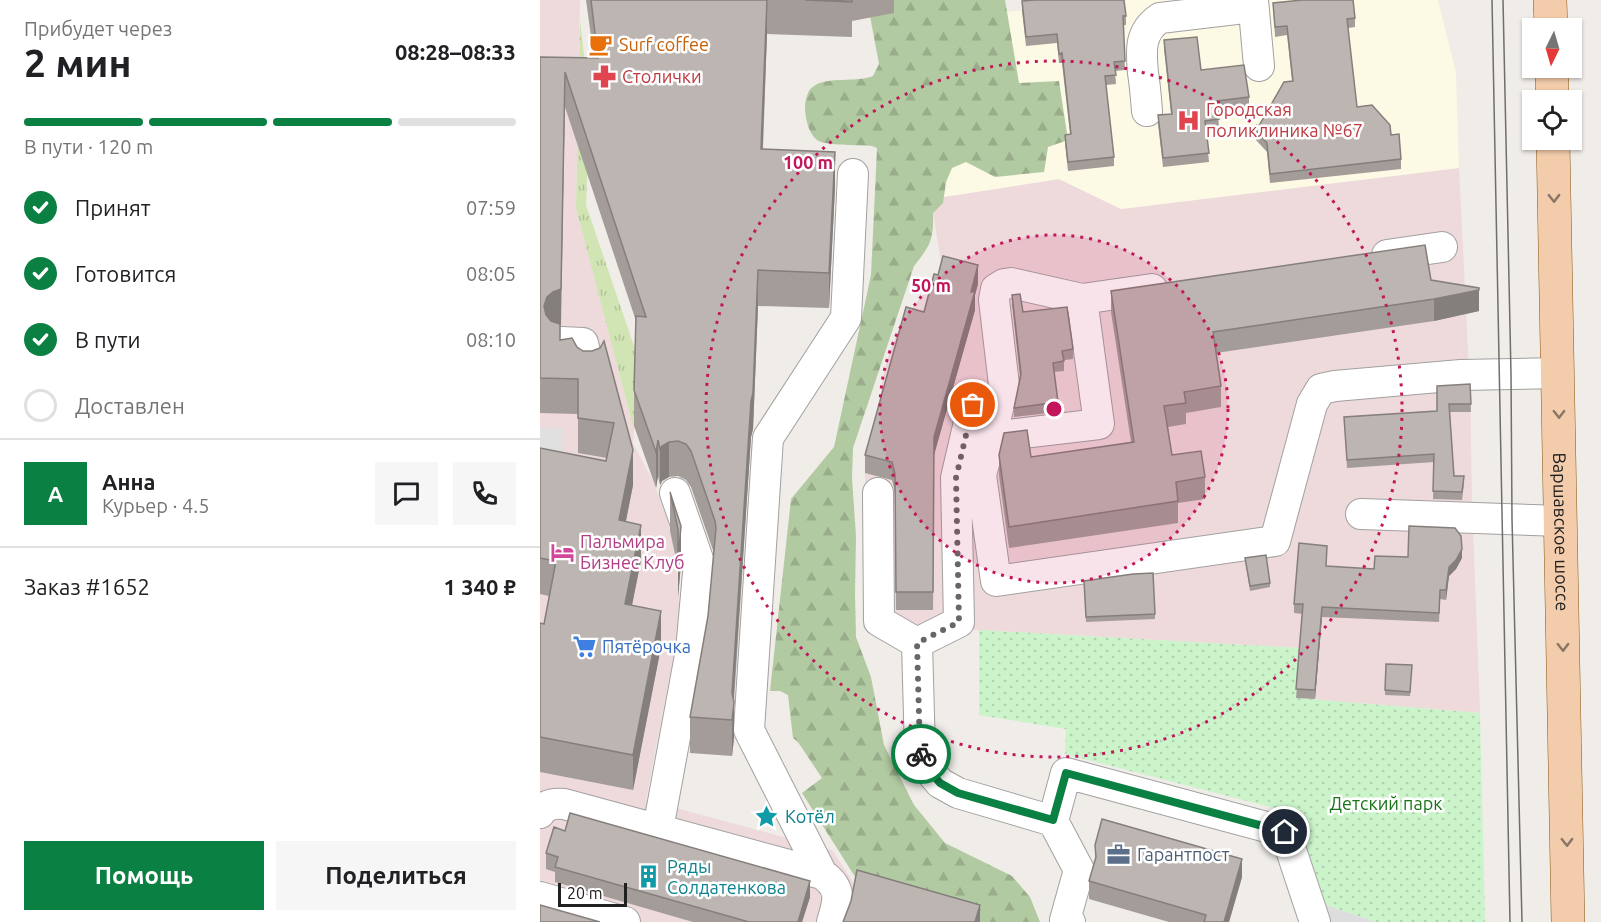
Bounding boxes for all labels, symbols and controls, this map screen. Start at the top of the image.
text: Прибудет через [24,17,172,40]
north arrow [1522,18,1582,78]
map controls [1522,18,1582,150]
cafe icon: Surf coffee [588,32,614,58]
place label: Surf coffee [619,34,709,54]
text: 08:28–08:33 [395,39,516,64]
text: 2 мин [24,41,132,84]
pharmacy icon: Столички [591,64,617,90]
place label: Столички [622,66,702,86]
button: locate [1522,90,1582,150]
place label: Городская поликлиника №67 [1206,99,1363,140]
hospital icon: Городская поликлиника №67 [1175,107,1201,133]
text: В пути · 120 m [24,135,153,158]
text: 100 m [783,152,833,172]
icon: check [24,191,57,224]
one-way arrow [1548,193,1561,202]
text: Принят [75,195,151,220]
text: 07:59 [466,196,516,219]
icon: check [24,257,57,290]
text: Готовится [75,261,176,286]
text: 08:05 [466,262,516,285]
text: 50 m [911,275,951,295]
icon: check [24,323,57,356]
text: В пути [75,327,141,352]
text: 08:10 [466,328,516,351]
pin [947,379,998,430]
icon: bag [956,388,989,421]
text: Доставлен [75,393,185,418]
centre of rings [1044,399,1064,419]
one-way arrow [1553,409,1565,418]
street label: Варшавское шоссе [1550,452,1573,611]
button: chat [375,462,438,525]
button: phone [453,462,516,525]
text: Анна [102,469,155,494]
text: А [48,481,63,506]
text: Курьер · 4.5 [102,494,209,517]
place label: Пальмира Бизнес Клуб [580,531,684,572]
hotel icon: Пальмира Бизнес Клуб [549,539,575,565]
text: Заказ #1652 [24,574,150,599]
text: 1 340 ₽ [444,574,516,599]
supermarket icon: Пятёрочка [571,634,597,660]
place label: Пятёрочка [602,636,691,656]
one-way arrow [1557,642,1570,651]
courier [891,724,951,784]
icon: bike [905,738,938,771]
park label: Детский парк [1330,793,1442,813]
place icon: Котёл [754,804,780,830]
place label: Котёл [785,806,835,826]
pin [1259,806,1310,857]
icon: home [1268,815,1301,848]
one-way arrow [1560,837,1573,846]
button: Помощь [24,841,264,910]
button: Поделиться [276,841,516,910]
office icon: Гарантпост [1106,842,1132,868]
place label: Гарантпост [1137,844,1229,864]
place label: Ряды Солдатенкова [667,856,786,897]
building icon: Ряды Солдатенкова [636,864,662,890]
scale bar [558,880,627,908]
text: 20 m [567,884,603,902]

